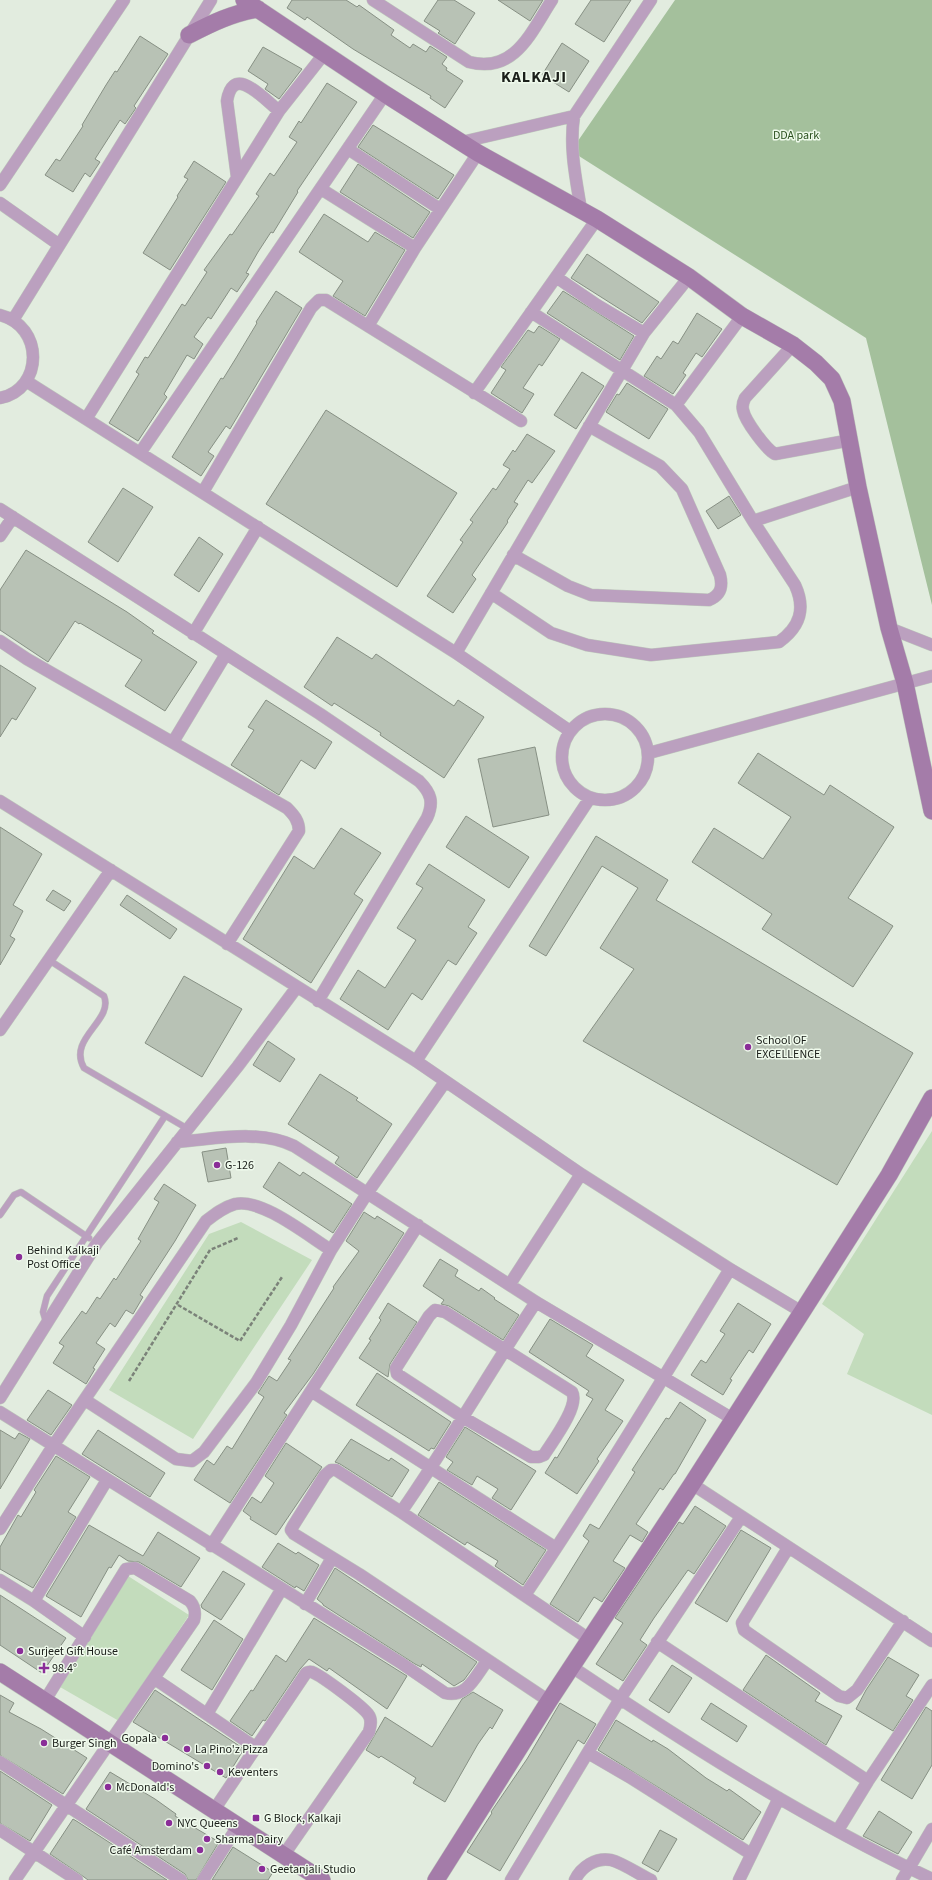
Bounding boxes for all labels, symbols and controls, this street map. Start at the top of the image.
district label: KALKAJI [501,66,567,88]
park label: DDA park [773,127,819,144]
place label: School OF EXCELLENCE [756,1032,820,1063]
marker: School OF EXCELLENCE [743,1042,753,1052]
place label: G-126 [225,1157,254,1174]
marker: G-126 [212,1160,222,1170]
place label: Behind Kalkaji Post Office [27,1242,99,1273]
marker: Behind Kalkaji Post Office [14,1252,24,1262]
place label: Surjeet Gift House [28,1643,118,1660]
marker: Surjeet Gift House [15,1646,25,1656]
place label: 98.4° [52,1660,77,1677]
marker: 98.4° [39,1663,49,1673]
place label: Gopala [121,1730,157,1747]
marker: Gopala [160,1733,170,1743]
place label: Burger Singh [52,1735,117,1752]
marker: Burger Singh [39,1738,49,1748]
place label: La Pino'z Pizza [195,1741,268,1758]
marker: La Pino'z Pizza [182,1744,192,1754]
place label: Domino's [152,1758,199,1775]
marker: Domino's [202,1761,212,1771]
place label: Keventers [228,1764,278,1781]
marker: Keventers [215,1767,225,1777]
place label: McDonald's [116,1779,174,1796]
marker: McDonald's [103,1782,113,1792]
place label: G Block, Kalkaji [264,1810,341,1827]
marker: G Block, Kalkaji [251,1813,261,1823]
place label: NYC Queens [177,1815,238,1832]
marker: NYC Queens [164,1818,174,1828]
place label: Sharma Dairy [215,1831,283,1848]
marker: Sharma Dairy [202,1834,212,1844]
place label: Café Amsterdam [110,1842,192,1859]
marker: Café Amsterdam [195,1845,205,1855]
place label: Geetanjali Studio [270,1861,356,1878]
marker: Geetanjali Studio [257,1864,267,1874]

